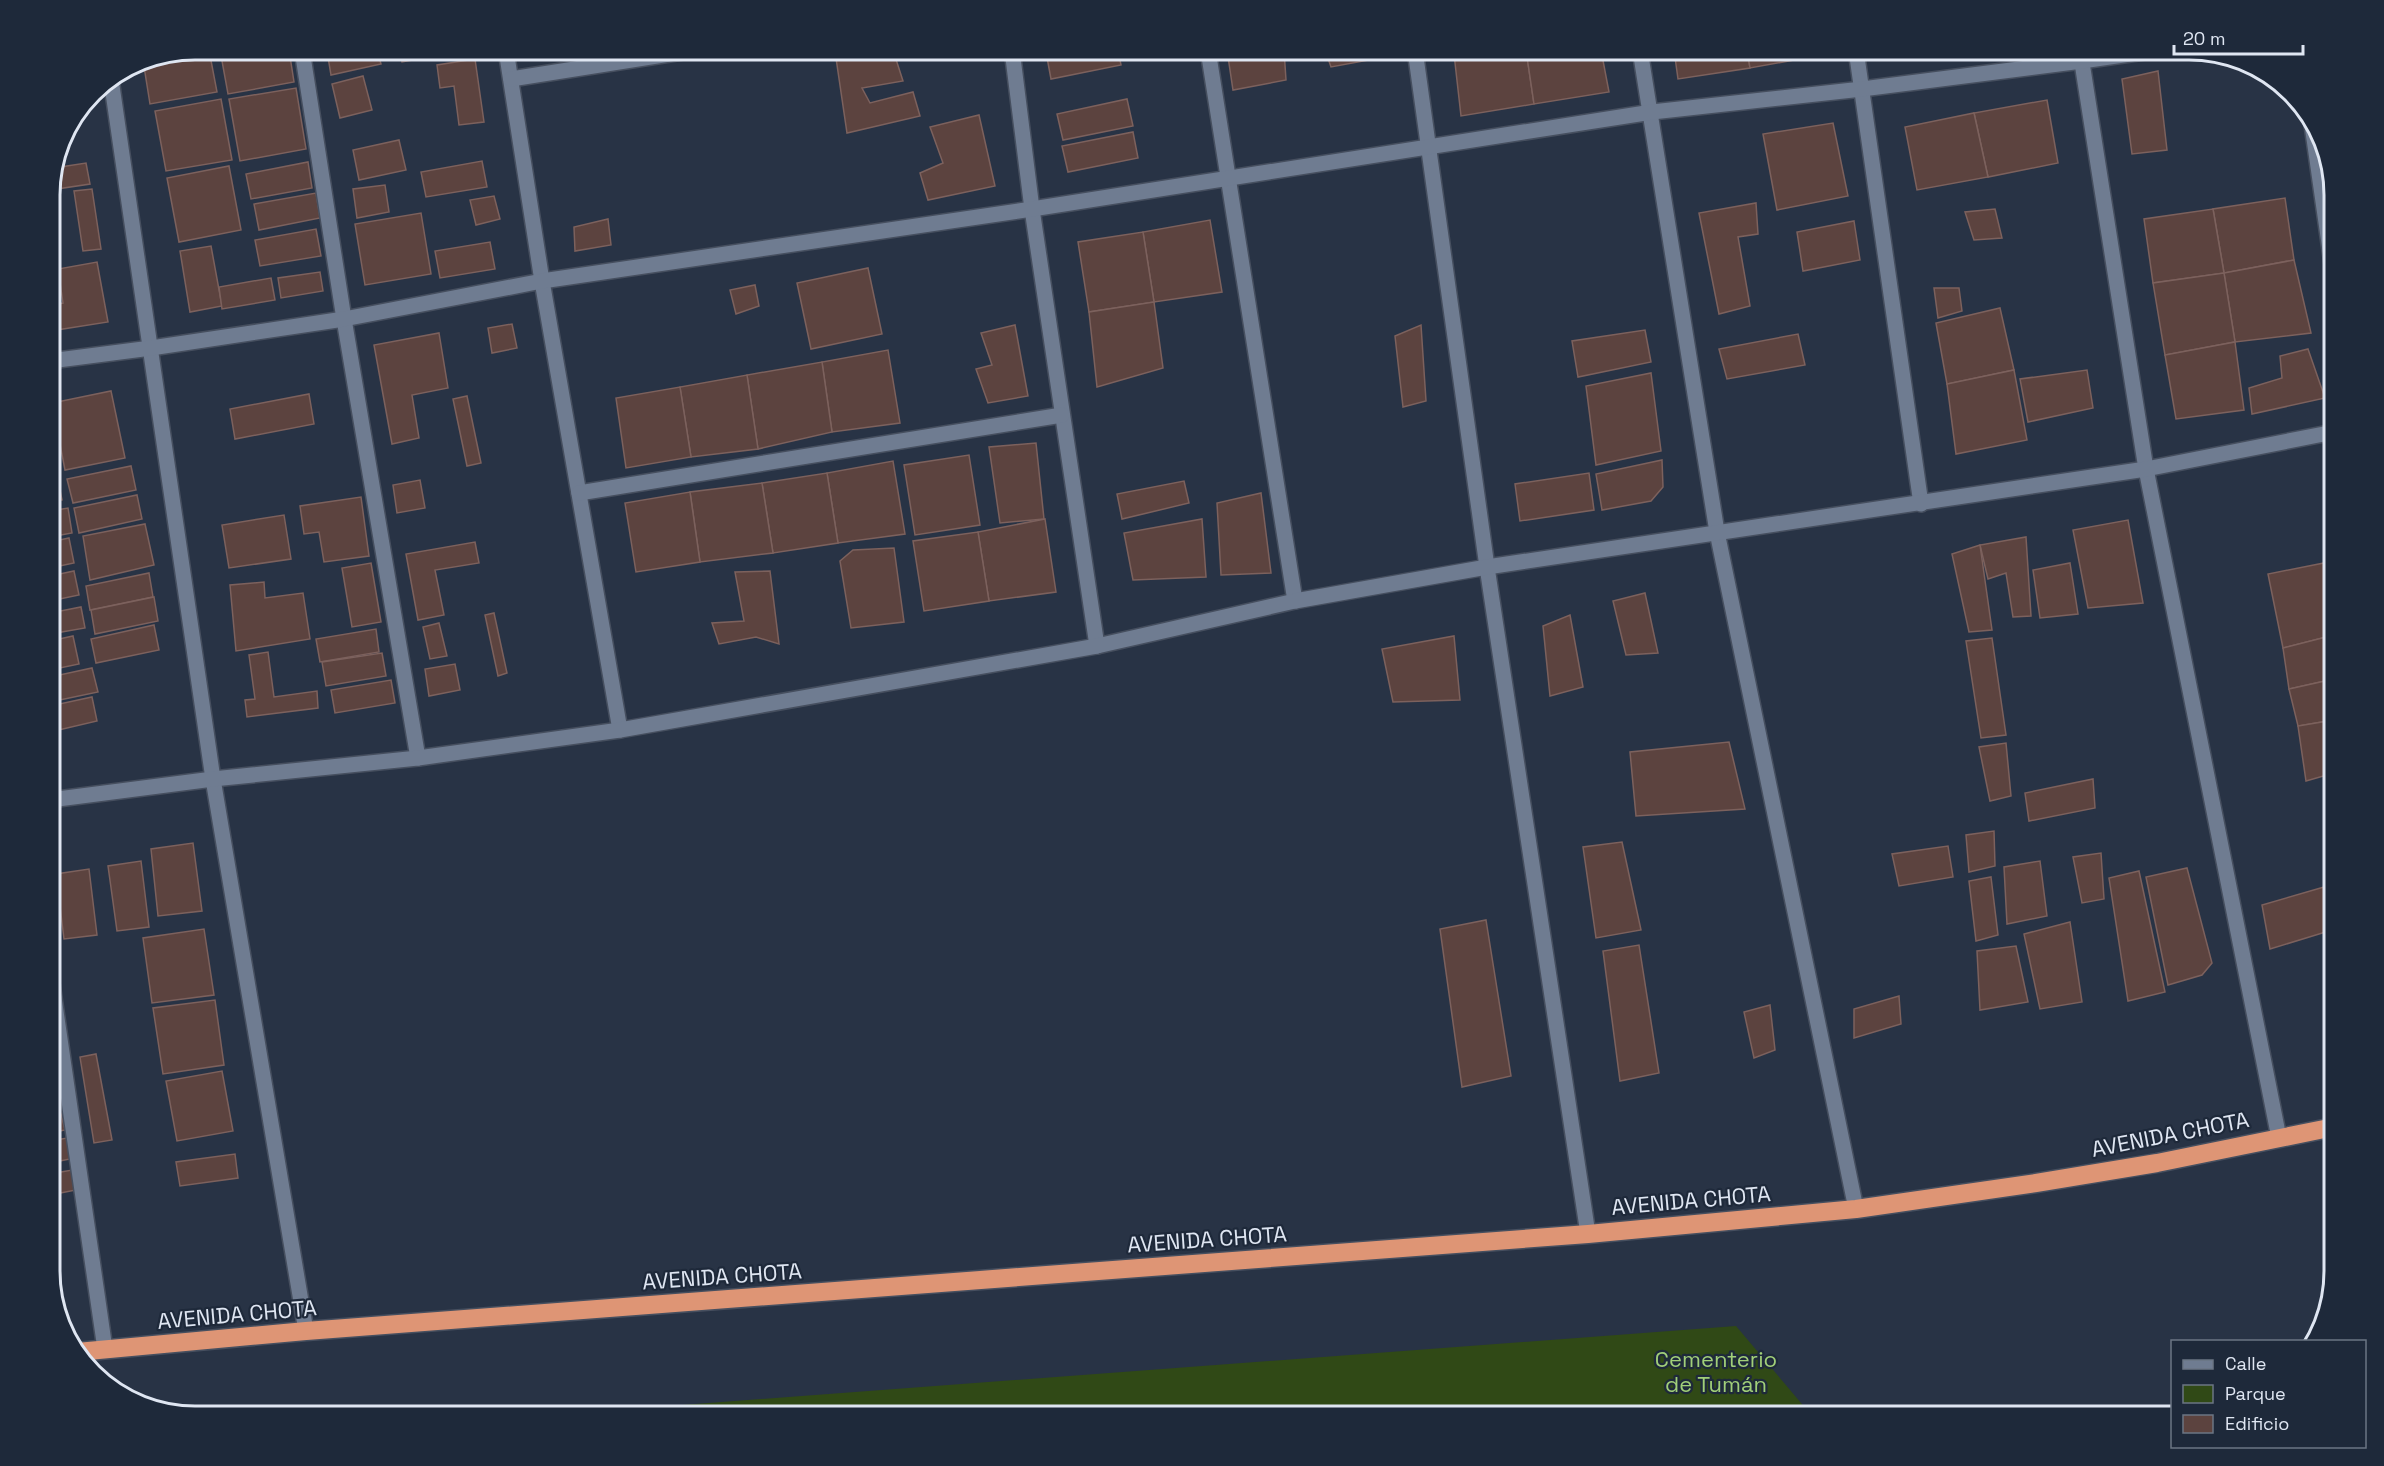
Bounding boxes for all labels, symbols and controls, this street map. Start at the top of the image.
scale bar [2174,18,2303,56]
text: 20 m [2183,27,2226,50]
street label: AVENIDA CHOTA [2089,1105,2251,1163]
street label: AVENIDA CHOTA [1610,1179,1772,1221]
street label: AVENIDA CHOTA [1126,1219,1288,1259]
street label: AVENIDA CHOTA [641,1256,803,1296]
street label: AVENIDA CHOTA [156,1293,318,1335]
legend [2171,1340,2366,1448]
park label: Cementerio de Tumán [1655,1345,1777,1398]
text: Calle [2225,1352,2266,1375]
text: Parque [2225,1382,2286,1405]
text: Edificio [2225,1412,2289,1435]

